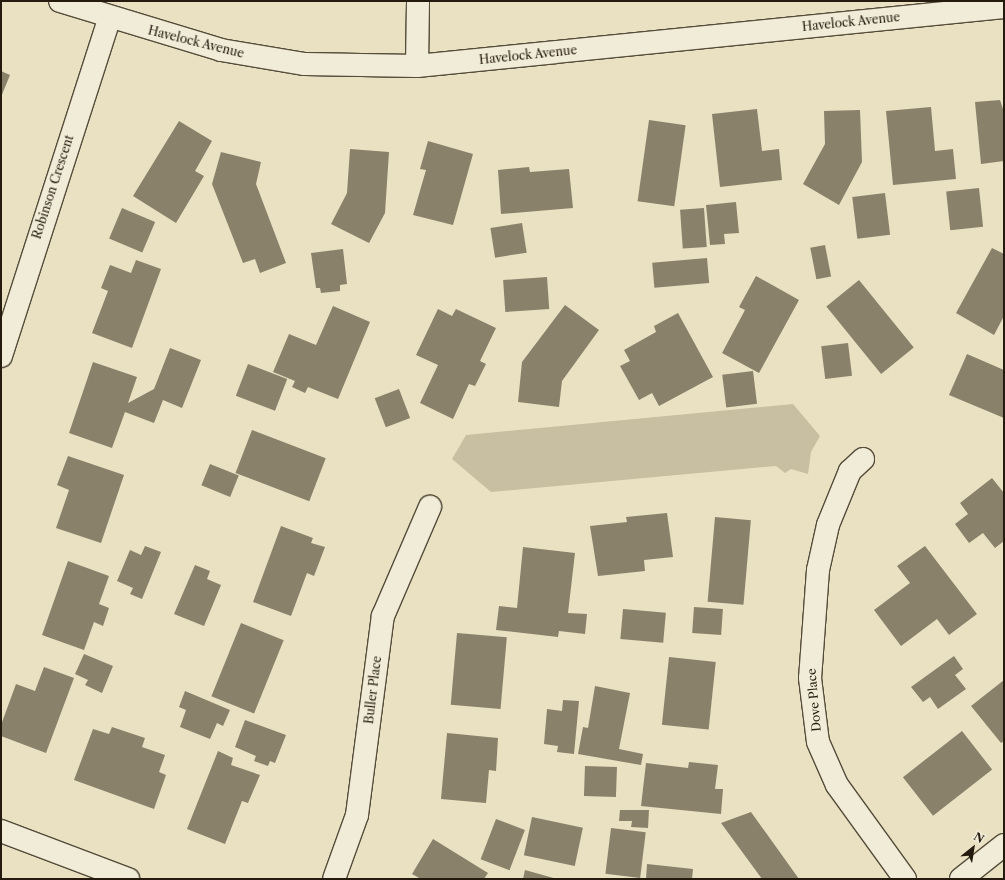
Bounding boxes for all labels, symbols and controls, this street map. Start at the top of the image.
street label: Havelock Avenue [801,10,901,34]
street label: Havelock Avenue [146,23,246,61]
street label: Havelock Avenue [478,43,578,67]
street label: Robinson Crescent [29,133,77,241]
street label: Buller Place [362,655,384,725]
street label: Dove Place [804,668,824,732]
north arrow [953,828,993,868]
text: N [971,829,987,846]

